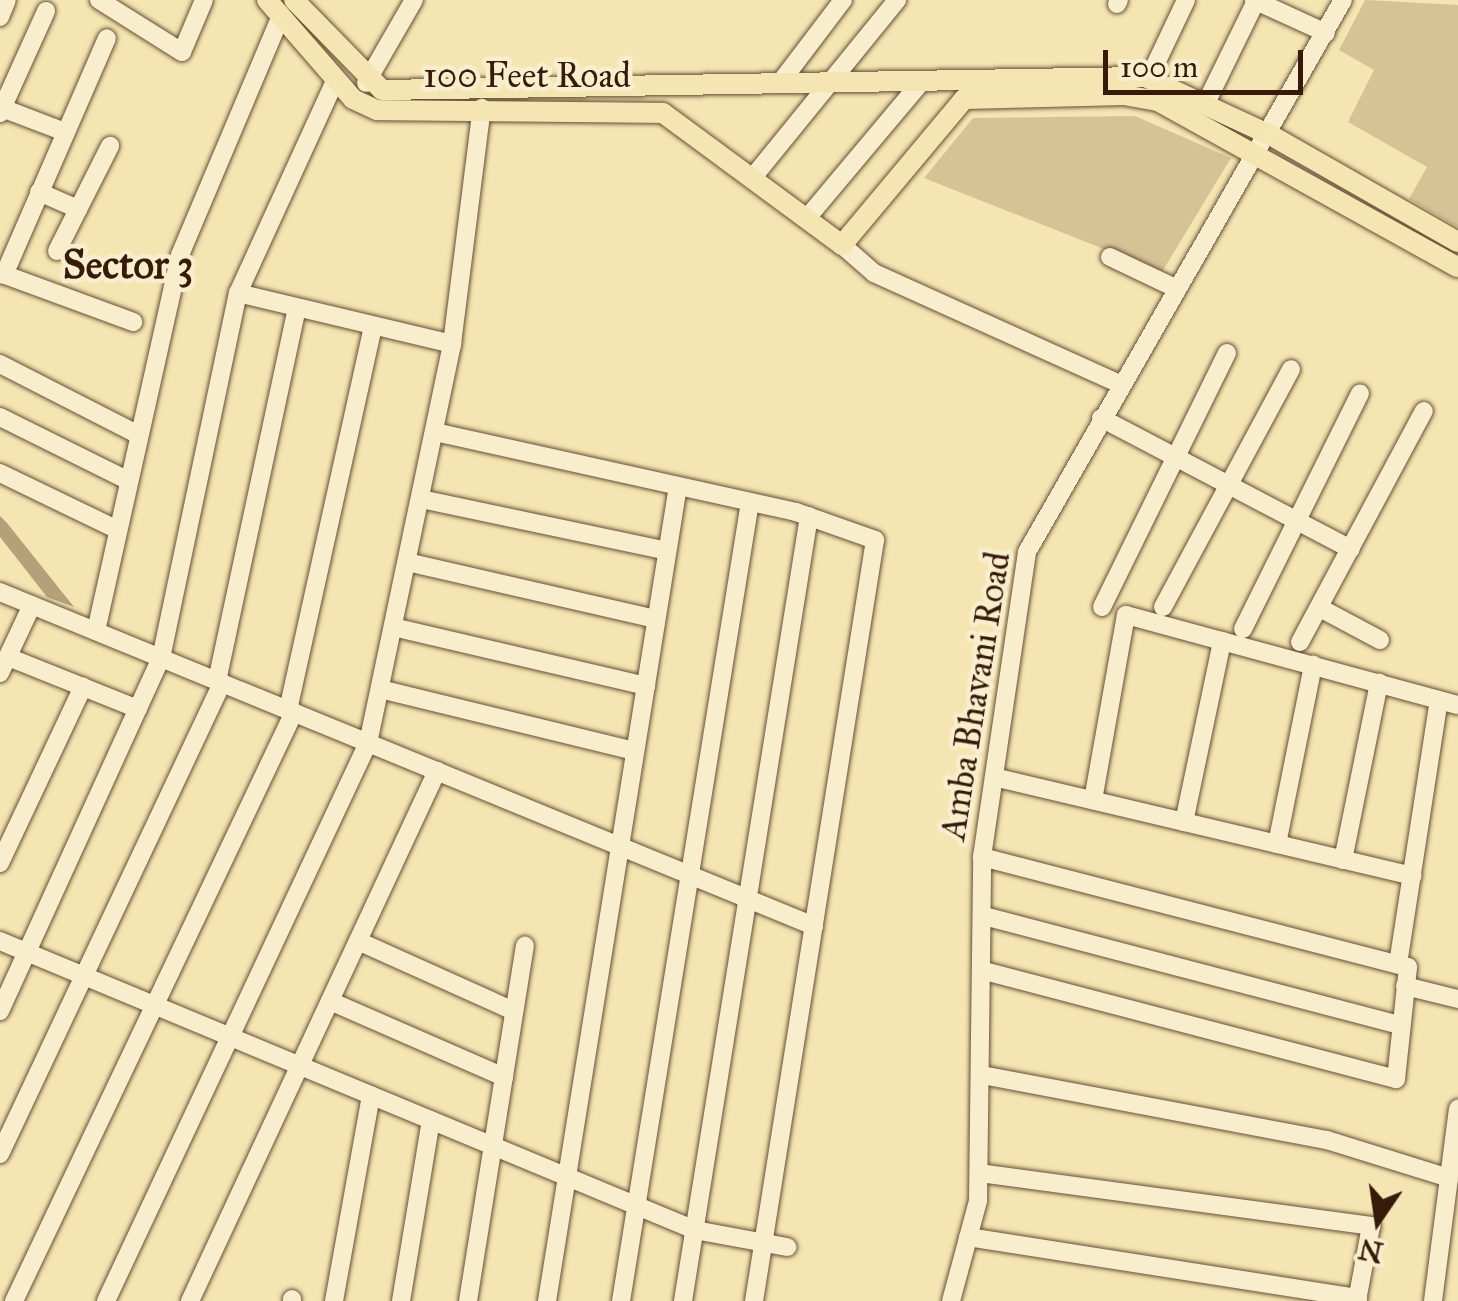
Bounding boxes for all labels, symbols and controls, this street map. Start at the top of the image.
scale bar [1108,30,1308,92]
text: 100 m [1120,49,1198,85]
street label: 100 Feet Road [423,55,631,97]
district label: Sector 3 [63,241,193,289]
street label: Amba Bhavani Road [932,549,1020,843]
north arrow [1328,1171,1428,1271]
text: N [1356,1231,1387,1270]

